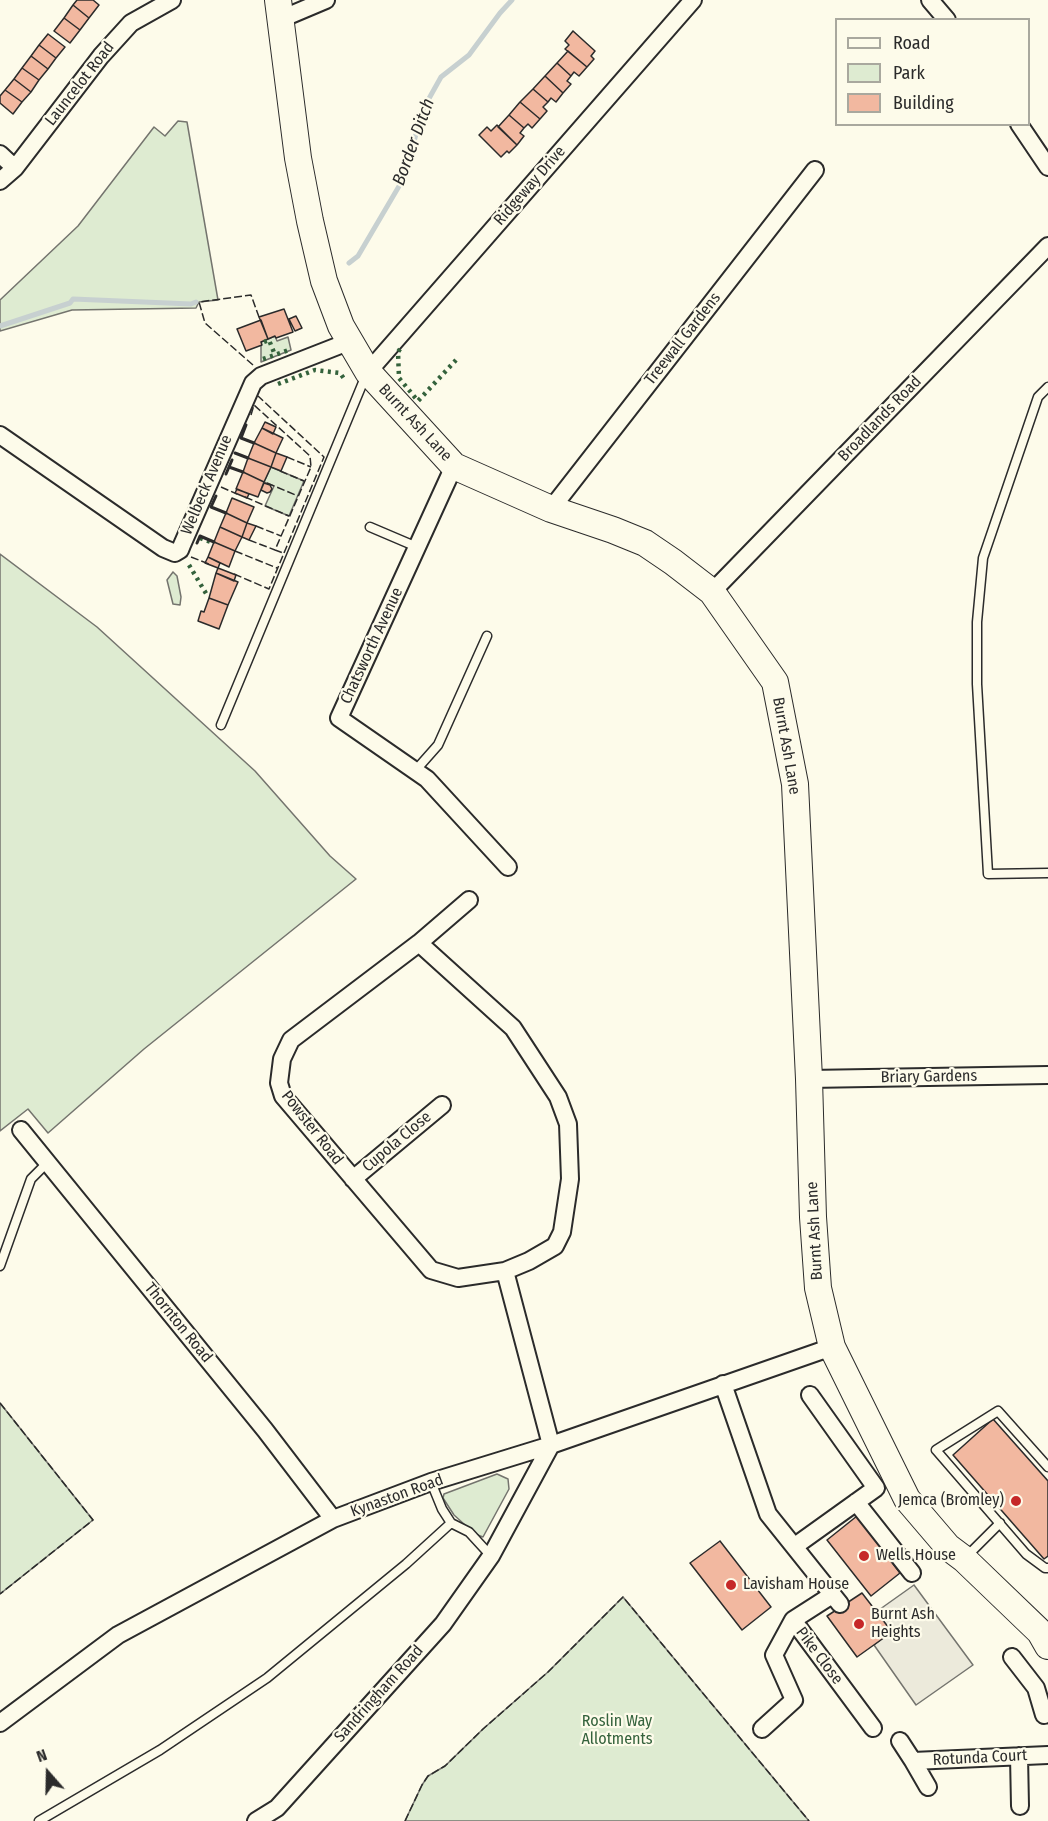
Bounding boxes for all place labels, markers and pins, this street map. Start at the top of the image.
place label: Jemca (Bromley) [898,1491,1004,1511]
marker: Jemca (Bromley) [1009,1494,1023,1508]
place label: Wells House [876,1546,956,1566]
marker: Wells House [857,1549,871,1563]
place label: Lavisham House [743,1575,849,1595]
marker: Lavisham House [724,1578,738,1592]
place label: Burnt Ash Heights [871,1605,935,1643]
marker: Burnt Ash Heights [852,1617,866,1631]

